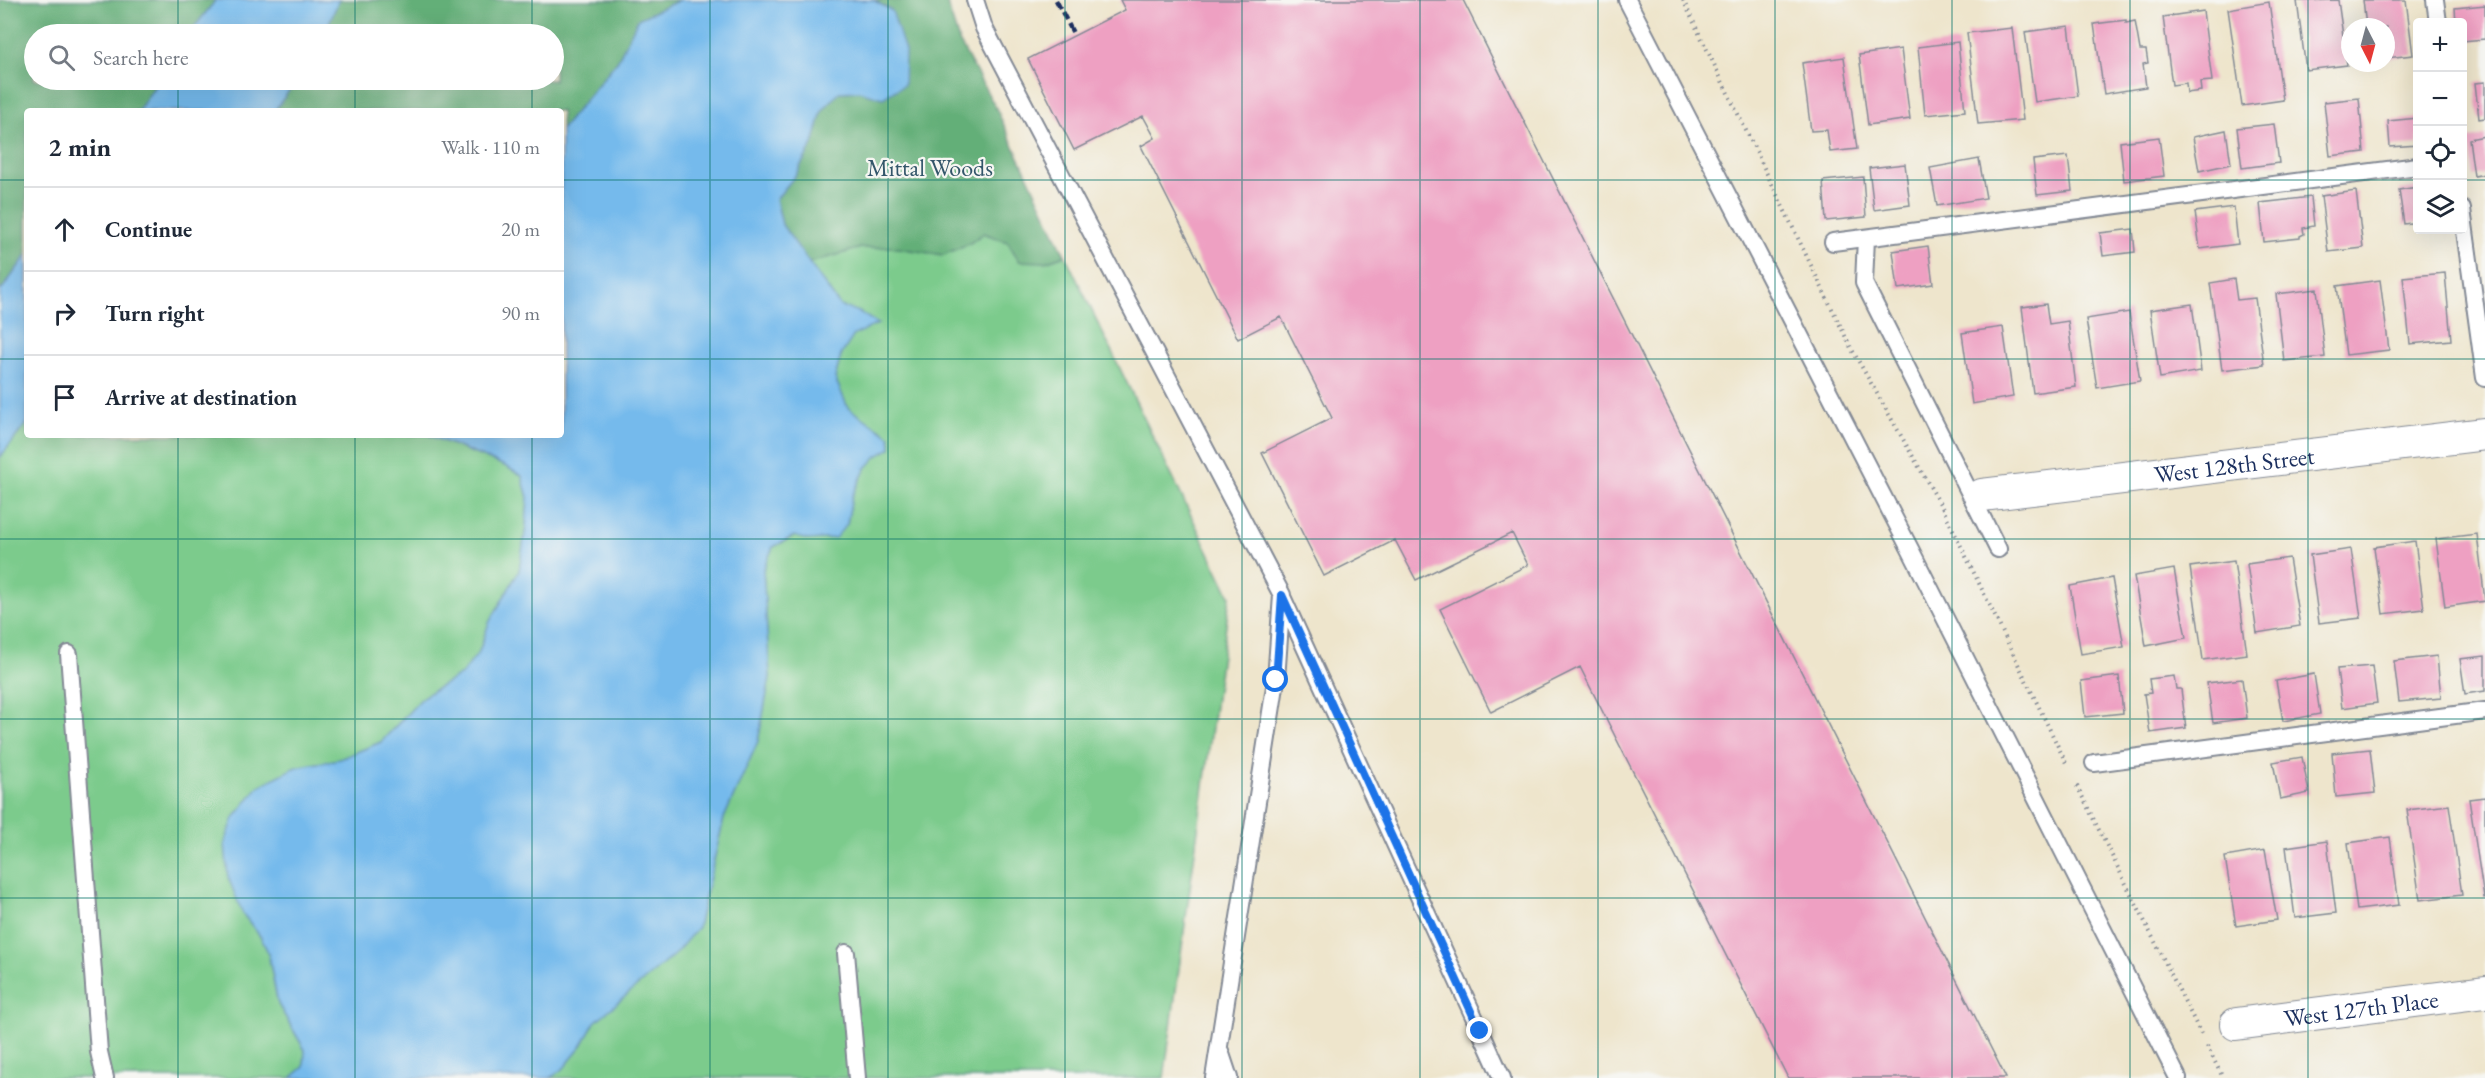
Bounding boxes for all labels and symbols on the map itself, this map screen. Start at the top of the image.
north arrow [2341,18,2395,72]
park label: Mittal Woods [867,152,993,183]
street label: West 128th Street [2152,439,2316,490]
route start [1262,666,1288,692]
street label: West 127th Place [2282,983,2440,1033]
route end [1466,1017,1492,1043]

